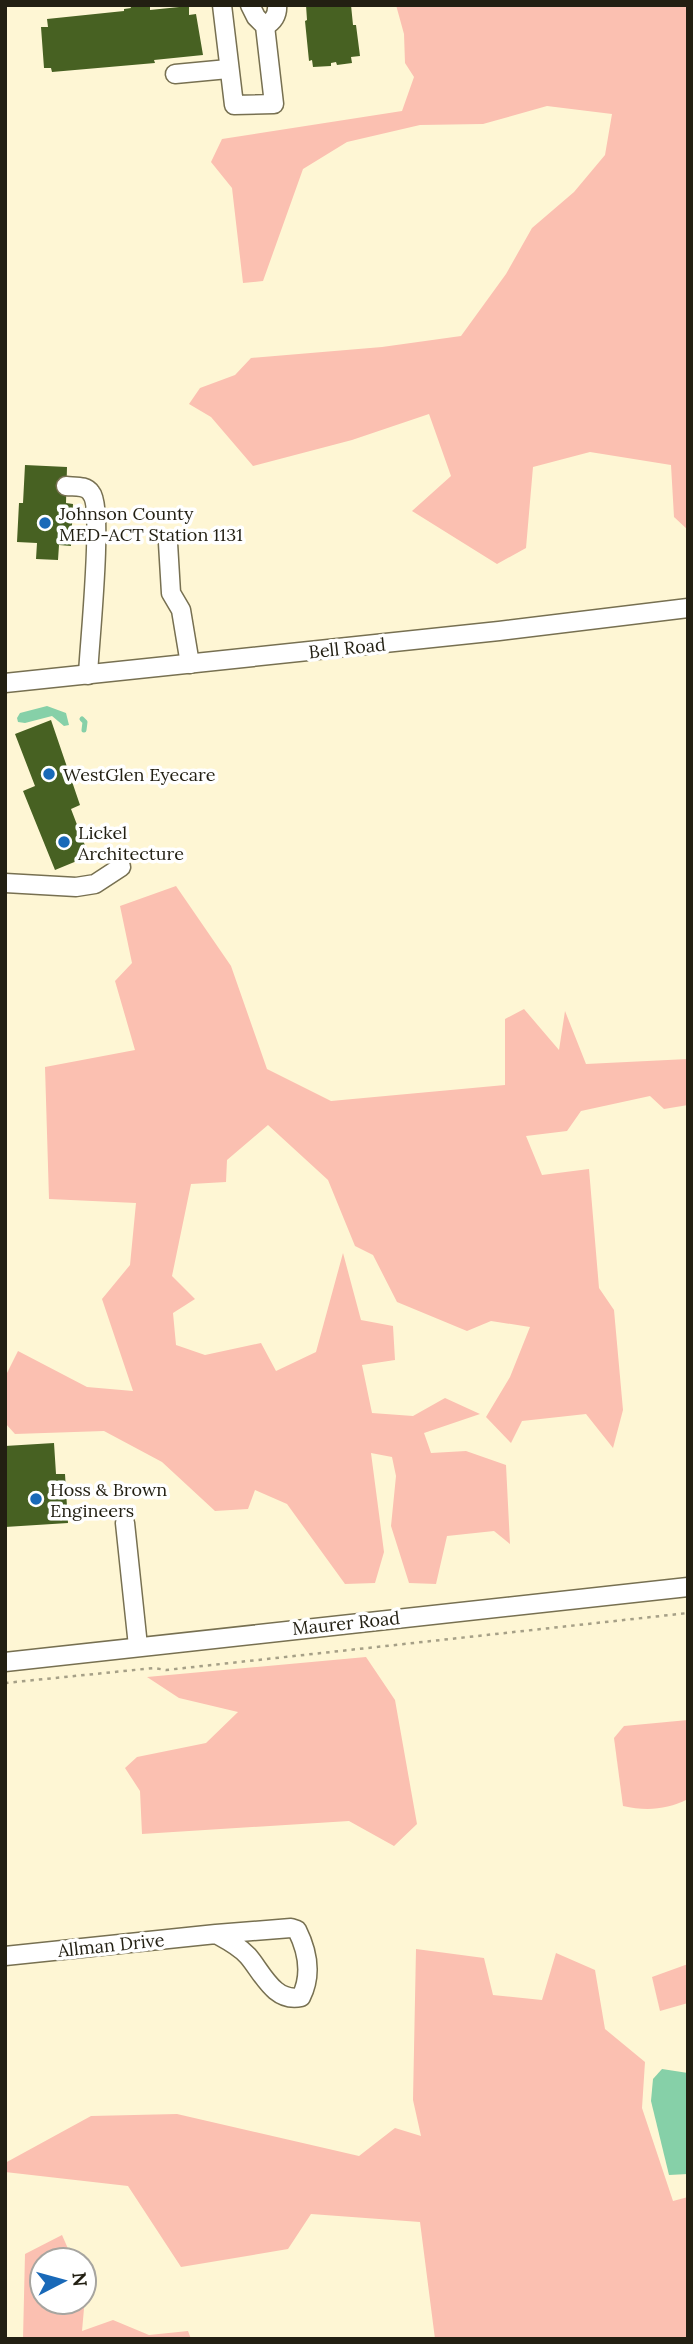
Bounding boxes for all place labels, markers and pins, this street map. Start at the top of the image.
place label: Johnson County MED-ACT Station 1131 [58,502,243,546]
marker: Johnson County MED-ACT Station 1131 [37,515,53,531]
place label: WestGlen Eyecare [63,763,216,786]
marker: WestGlen Eyecare [41,766,57,782]
place label: Lickel Architecture [77,821,184,865]
marker: Lickel Architecture [56,834,72,850]
place label: Hoss & Brown Engineers [50,1478,167,1522]
marker: Hoss & Brown Engineers [28,1491,44,1507]

